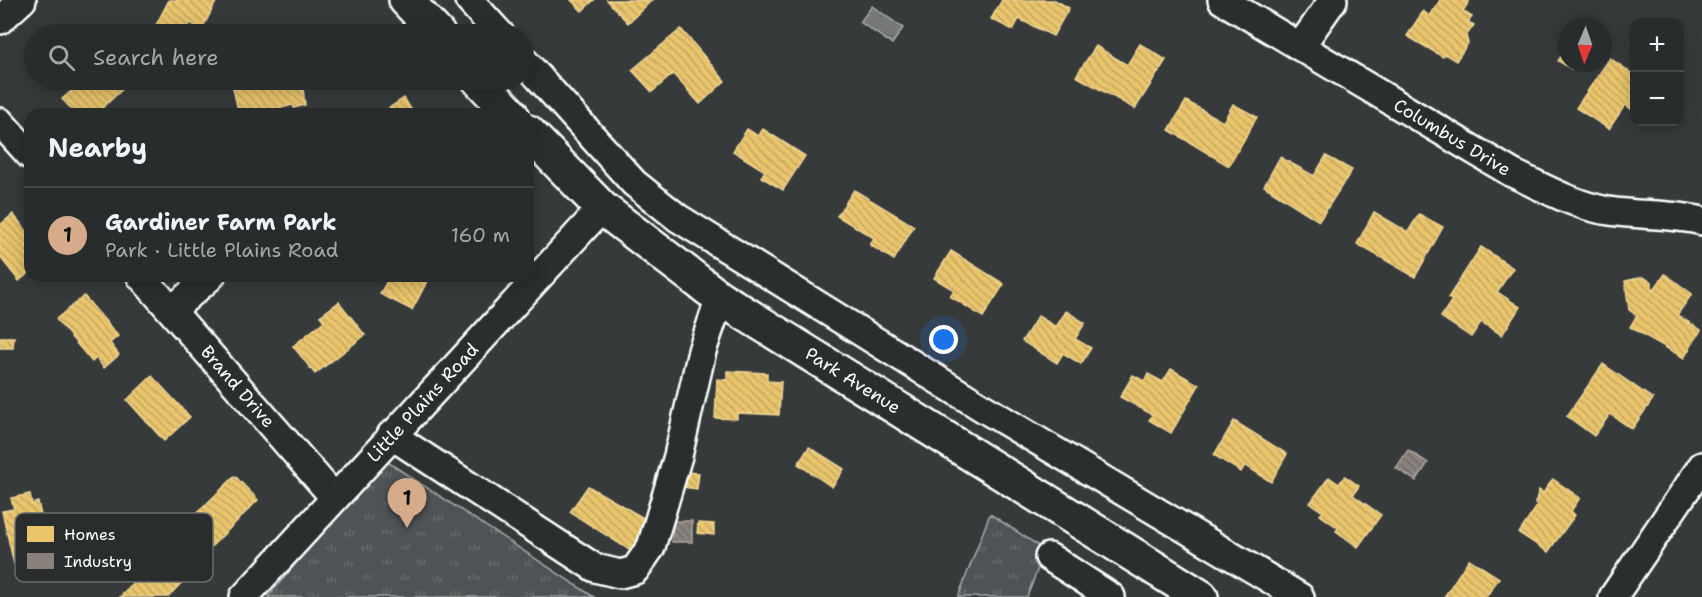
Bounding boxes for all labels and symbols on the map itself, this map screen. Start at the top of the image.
north arrow [1558,18,1612,72]
street label: Columbus Drive [1389,93,1515,182]
your location [929,325,958,354]
street label: Little Plains Road [362,338,484,468]
street label: Brand Drive [195,340,280,433]
street label: Park Avenue [801,342,905,419]
pin: 1 [388,478,426,528]
legend [15,513,213,582]
text: Homes [64,524,116,545]
text: Industry [64,551,132,572]

